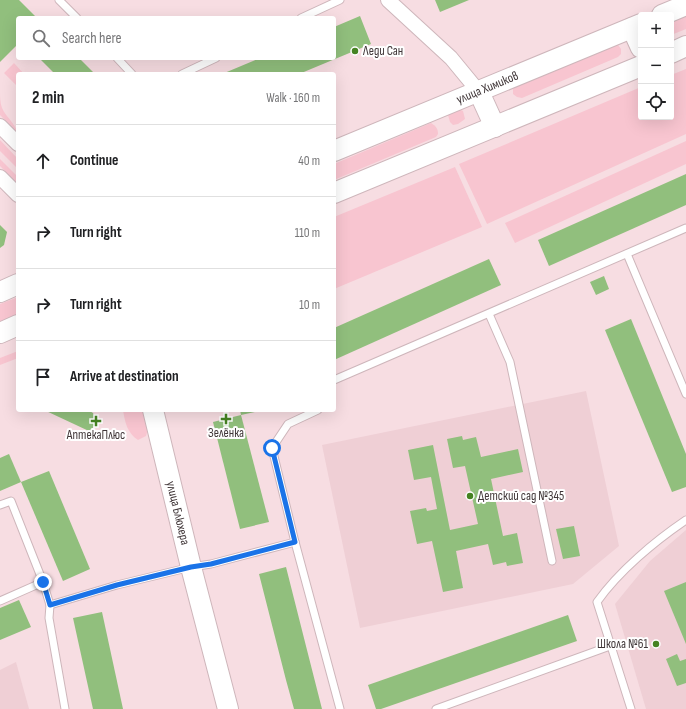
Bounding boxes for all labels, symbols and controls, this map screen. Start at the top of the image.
map controls [638,12,674,120]
button: + [638,12,674,48]
search box [16,16,336,60]
icon: search [30,27,52,49]
text: Search here [62,29,122,48]
place label: Леди Сан [362,43,403,59]
marker: Леди Сан [350,46,360,56]
button: − [638,48,674,84]
street label: улица Химиков [454,68,521,107]
button: locate [638,84,674,120]
text: 2 min [32,88,64,108]
text: Walk · 160 m [266,90,320,106]
icon: ahead [32,150,54,172]
text: Continue [70,151,119,170]
text: 40 m [298,153,320,169]
icon: right [32,222,54,244]
text: Turn right [70,223,122,242]
text: 110 m [295,225,320,241]
icon: right [32,294,54,316]
text: Turn right [70,295,122,314]
text: 10 m [299,297,320,313]
icon: arrive [32,366,54,388]
text: Arrive at destination [70,367,179,386]
marker: Зелёнка [221,414,231,424]
marker: АптекаПлюс [91,416,101,426]
place label: Зелёнка [208,425,244,441]
place label: АптекаПлюс [66,427,125,443]
route start [263,439,281,457]
street label: улица Блюхера [162,479,193,547]
place label: Детский сад №345 [478,488,564,504]
marker: Детский сад №345 [465,491,475,501]
route end [34,573,52,591]
place label: Школа №61 [597,636,648,652]
marker: Школа №61 [651,639,661,649]

